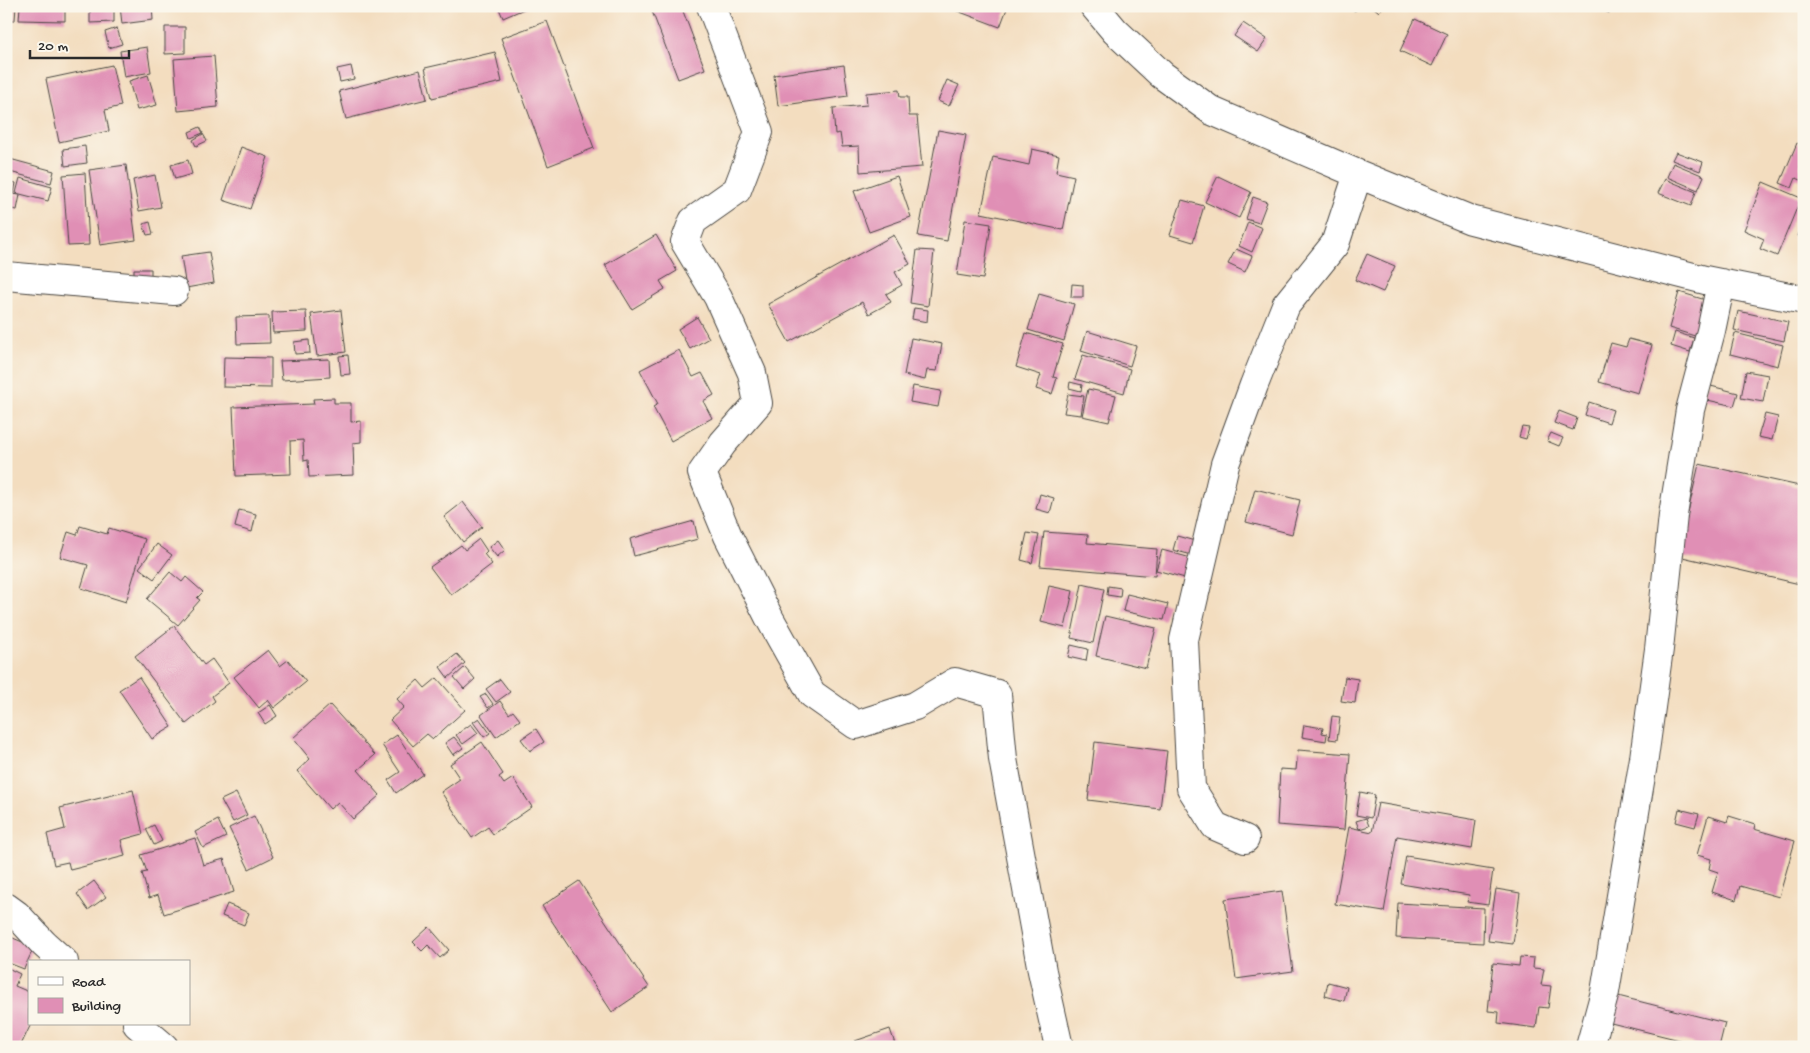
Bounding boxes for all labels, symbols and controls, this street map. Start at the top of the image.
scale bar [30,28,129,60]
text: 20 m [38,38,68,56]
legend [28,960,190,1026]
text: Road [72,974,106,992]
text: Building [71,998,121,1016]

